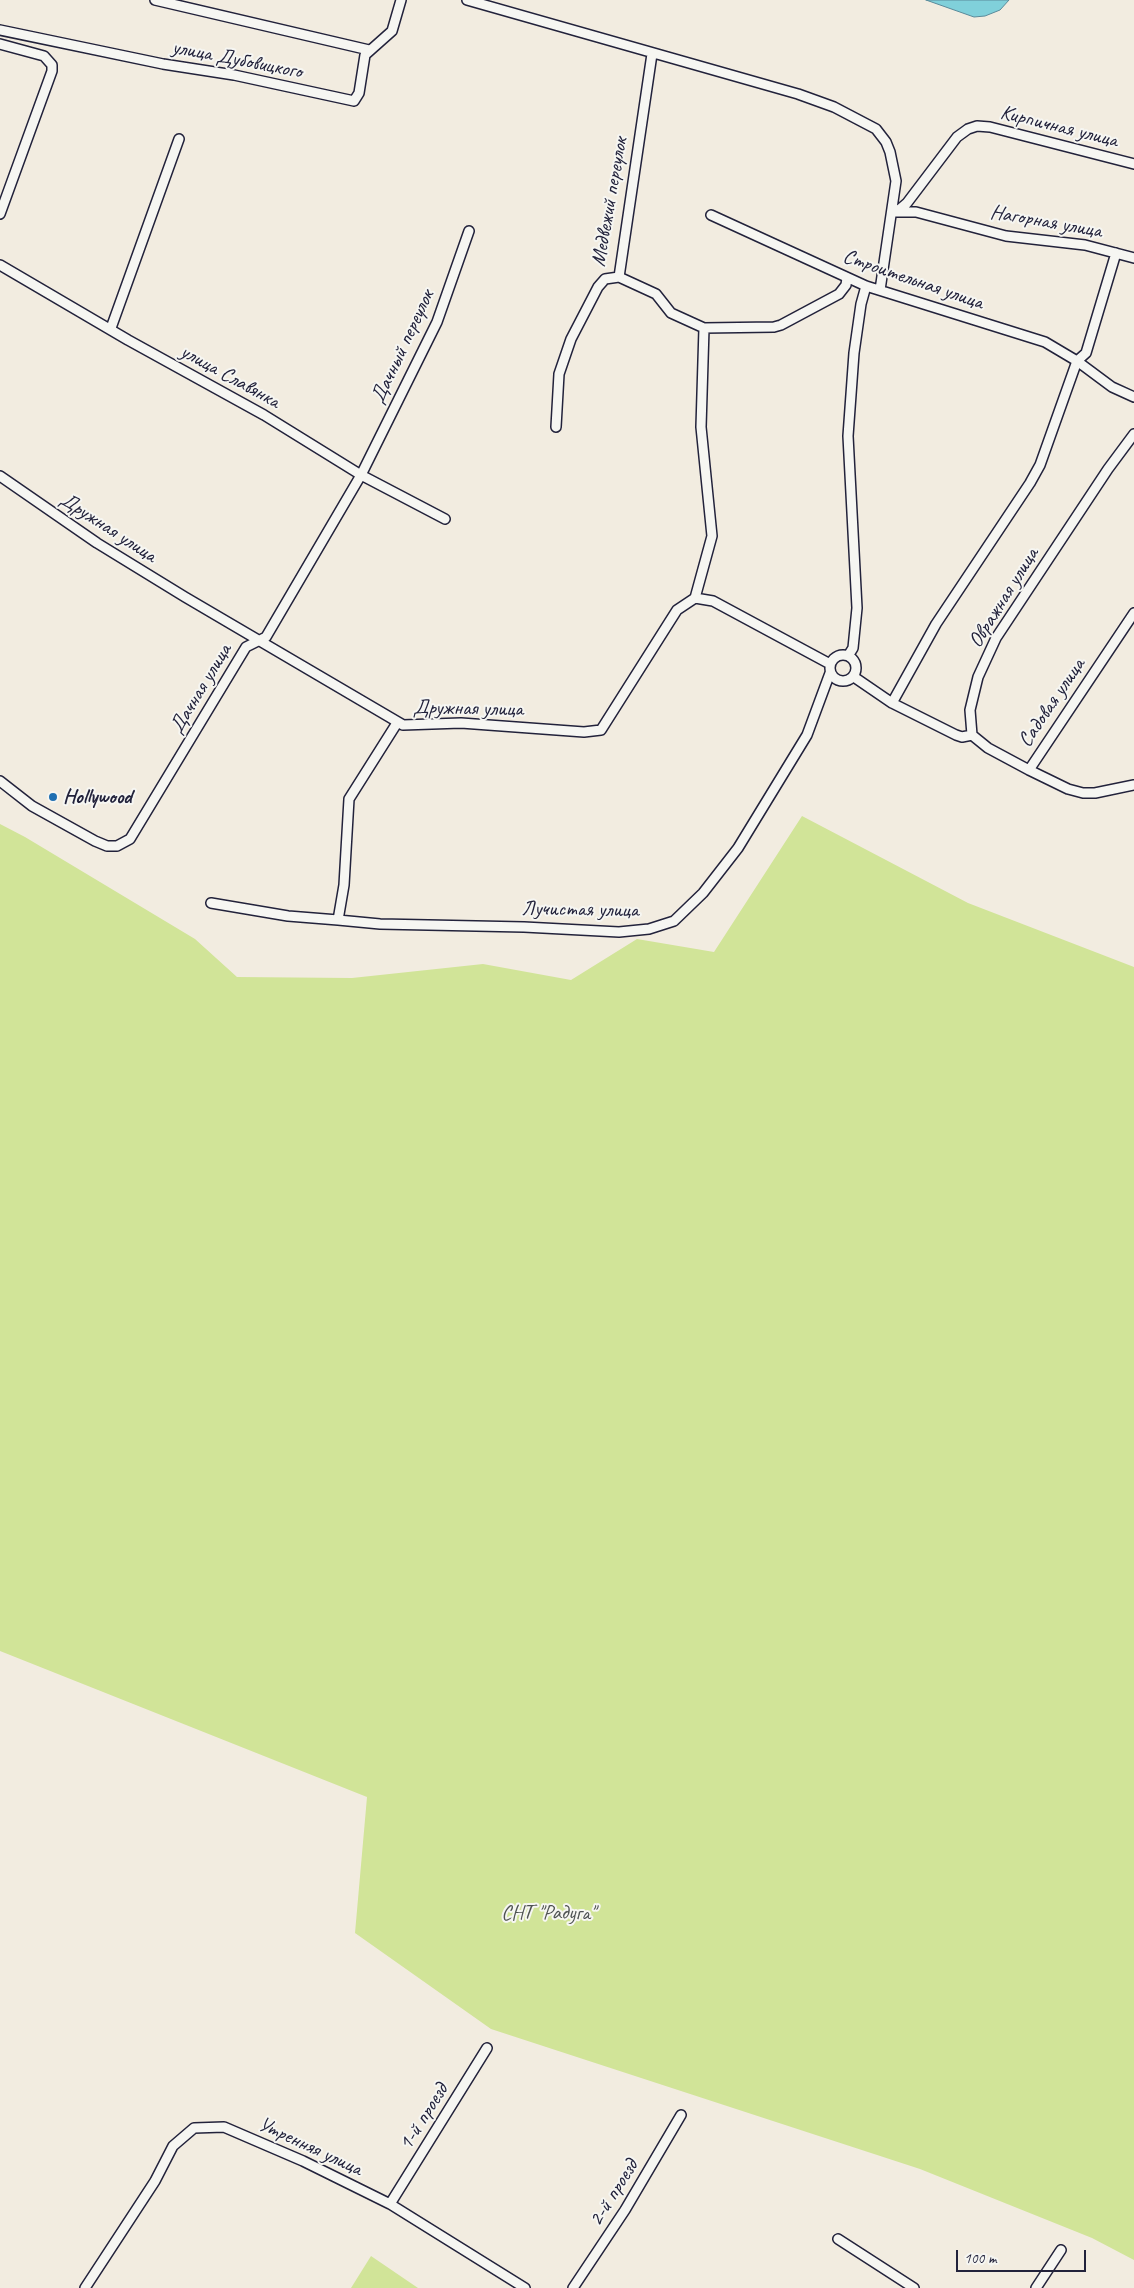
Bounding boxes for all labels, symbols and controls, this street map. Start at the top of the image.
street label: улица Дубовицкого [170,35,304,85]
street label: Кирпичная улица [998,100,1120,154]
street label: Медвежий переулок [586,135,634,269]
street label: Нагорная улица [988,200,1104,244]
street label: Строительная улица [840,244,986,316]
street label: Дачный переулок [366,286,440,408]
street label: улица Славянка [176,339,284,415]
street label: Дружная улица [55,487,161,569]
street label: Овражная улица [963,543,1045,653]
street label: Дачная улица [164,640,238,738]
street label: Садовая улица [1013,654,1091,752]
street label: Дружная улица [413,695,523,723]
place label: Hollywood [63,784,132,810]
marker: Hollywood [47,791,59,803]
street label: Лучистая улица [521,896,639,924]
park label: СНТ "Радуга" [501,1900,595,1926]
street label: 1-й проезд [394,2079,454,2155]
street label: Утренняя улица [254,2112,366,2182]
street label: 2-й проезд [584,2155,644,2231]
scale bar [959,2240,1089,2272]
text: 100 m [964,2249,996,2268]

